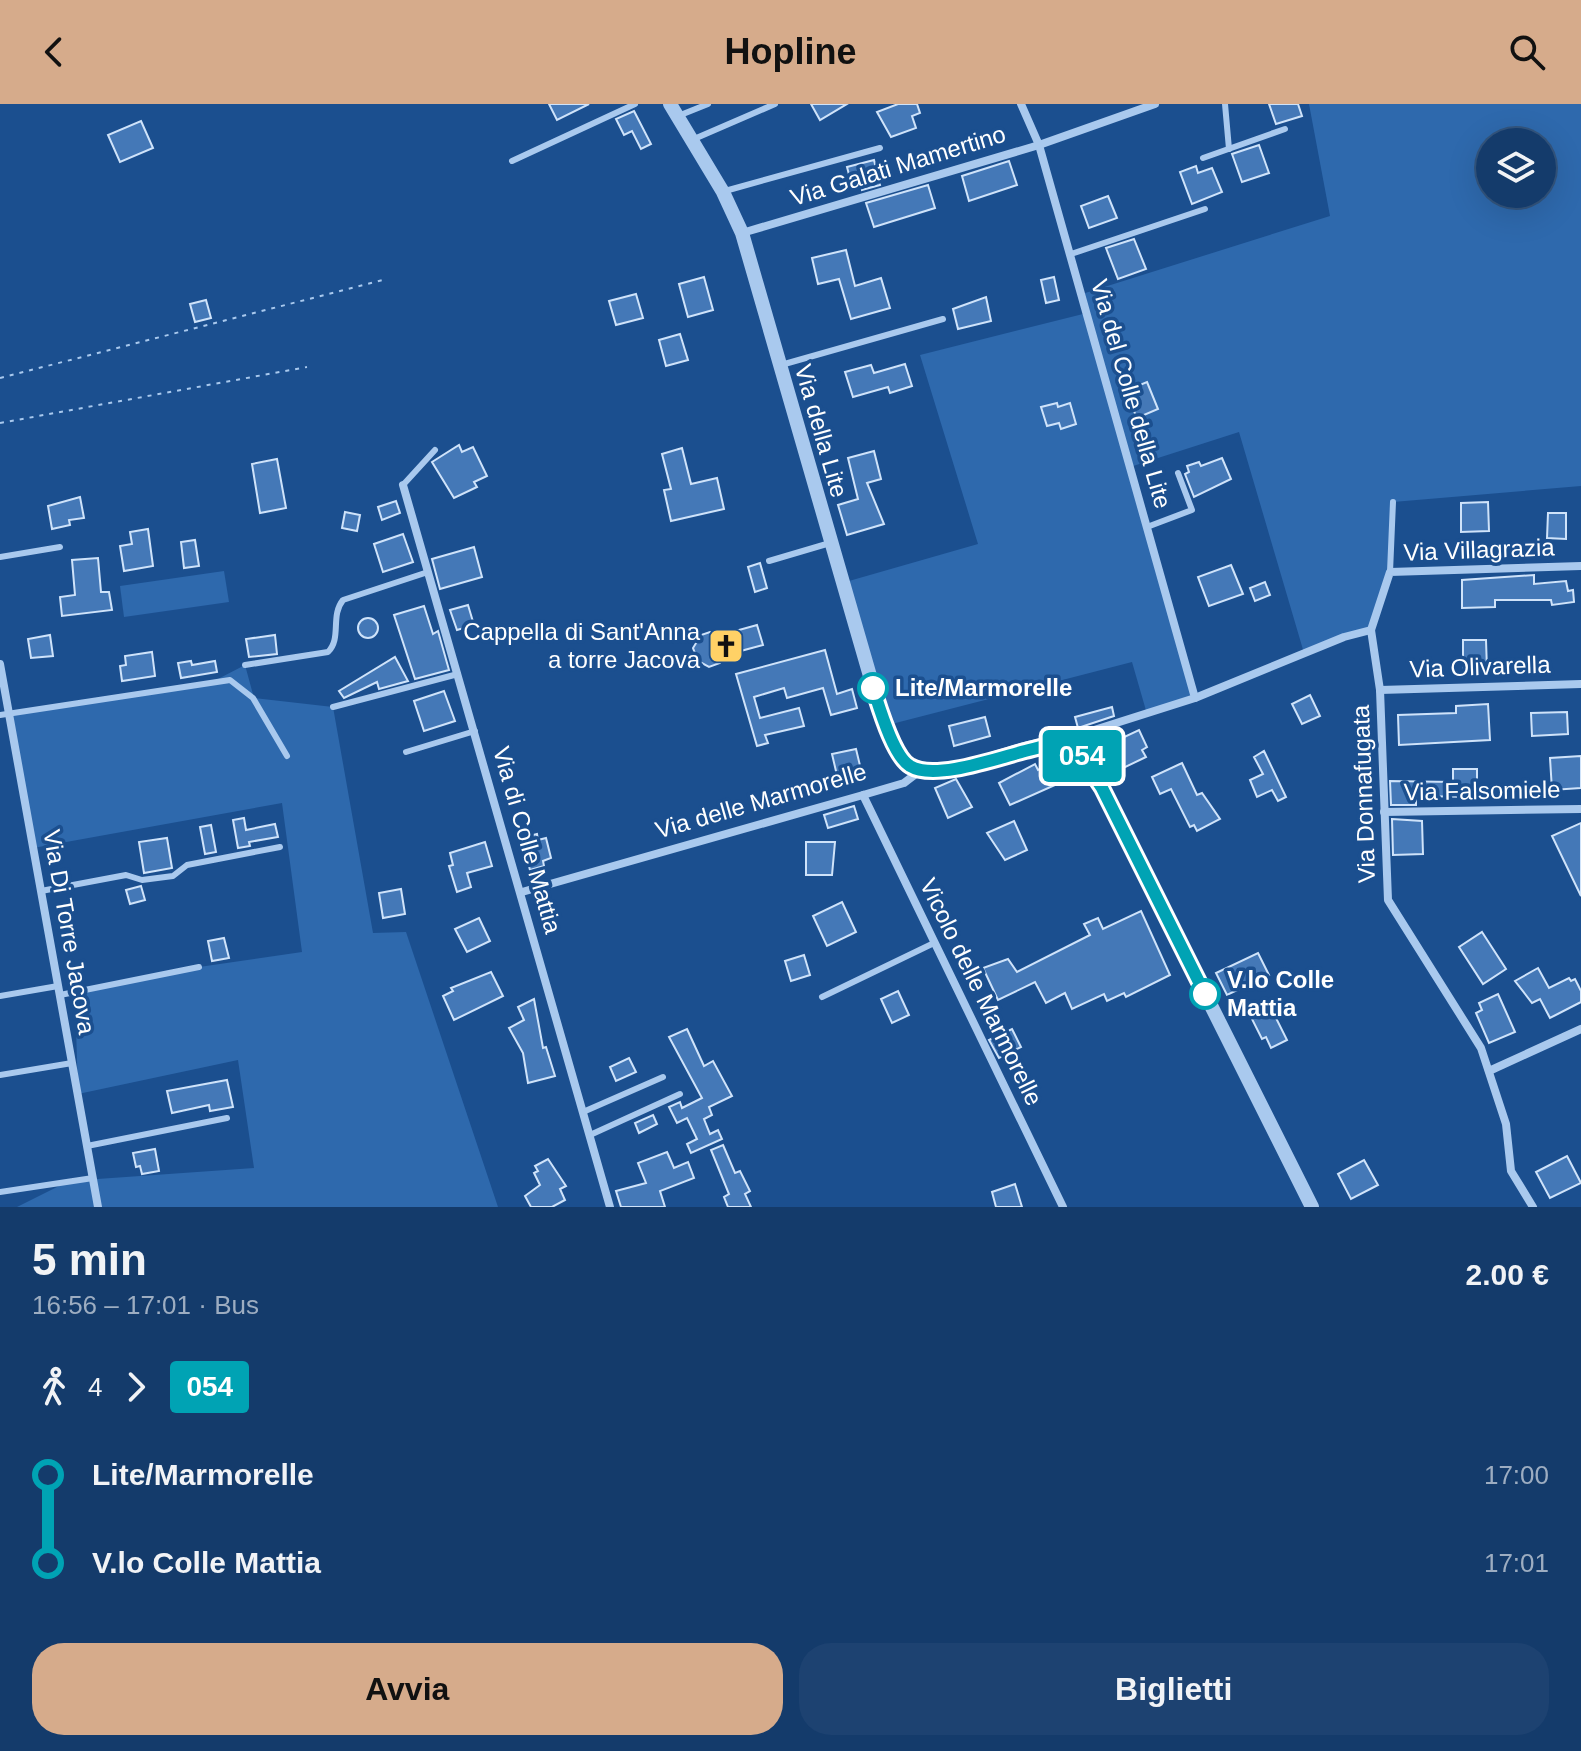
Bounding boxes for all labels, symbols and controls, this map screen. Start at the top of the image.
icon: back [32,30,76,74]
icon: search [1505,30,1549,74]
text: Hopline [725,31,857,72]
street label: Via Galati Mamertino [787,120,1009,211]
map controls [1476,128,1556,208]
button: layers [1476,128,1556,208]
street label: Via del Colle della Lite [1086,276,1177,512]
street label: Via della Lite [790,361,853,500]
street label: Via Villagrazia [1403,533,1556,566]
place label: Cappella di Sant'Anna a torre Jacova [463,618,701,673]
church icon: Cappella di Sant'Anna a torre Jacova [707,627,745,665]
street label: Via Olivarella [1409,651,1552,682]
marker: Lite/Marmorelle [858,673,888,703]
place label: Lite/Marmorelle [895,674,1072,701]
street label: Via Donnafugata [1347,704,1380,884]
line badge: 054 [1036,730,1128,782]
text: 054 [1059,740,1105,771]
street label: Via di Colle Mattia [488,743,567,937]
street label: Via delle Marmorelle [652,757,870,844]
street label: Via Falsomiele [1403,776,1561,805]
street label: Via Di Torre Jacova [38,828,101,1037]
street label: Vicolo delle Marmorelle [915,874,1048,1110]
place label: V.lo Colle Mattia [1227,966,1334,1021]
marker: V.lo Colle Mattia [1190,979,1220,1009]
text: 5 min [32,1235,147,1284]
text: 2.00 € [1466,1258,1549,1291]
text: 16:56 – 17:01 · Bus [32,1290,259,1320]
icon: walk [32,1365,76,1409]
icon: forward [114,1365,158,1409]
text: 054 [186,1371,233,1402]
text: 4 [88,1372,102,1402]
text: Lite/Marmorelle [92,1458,314,1491]
text: 17:00 [1484,1460,1549,1490]
text: V.lo Colle Mattia [92,1546,321,1579]
text: 17:01 [1484,1548,1549,1578]
button: Avvia [32,1643,783,1735]
button: Biglietti [799,1643,1549,1735]

